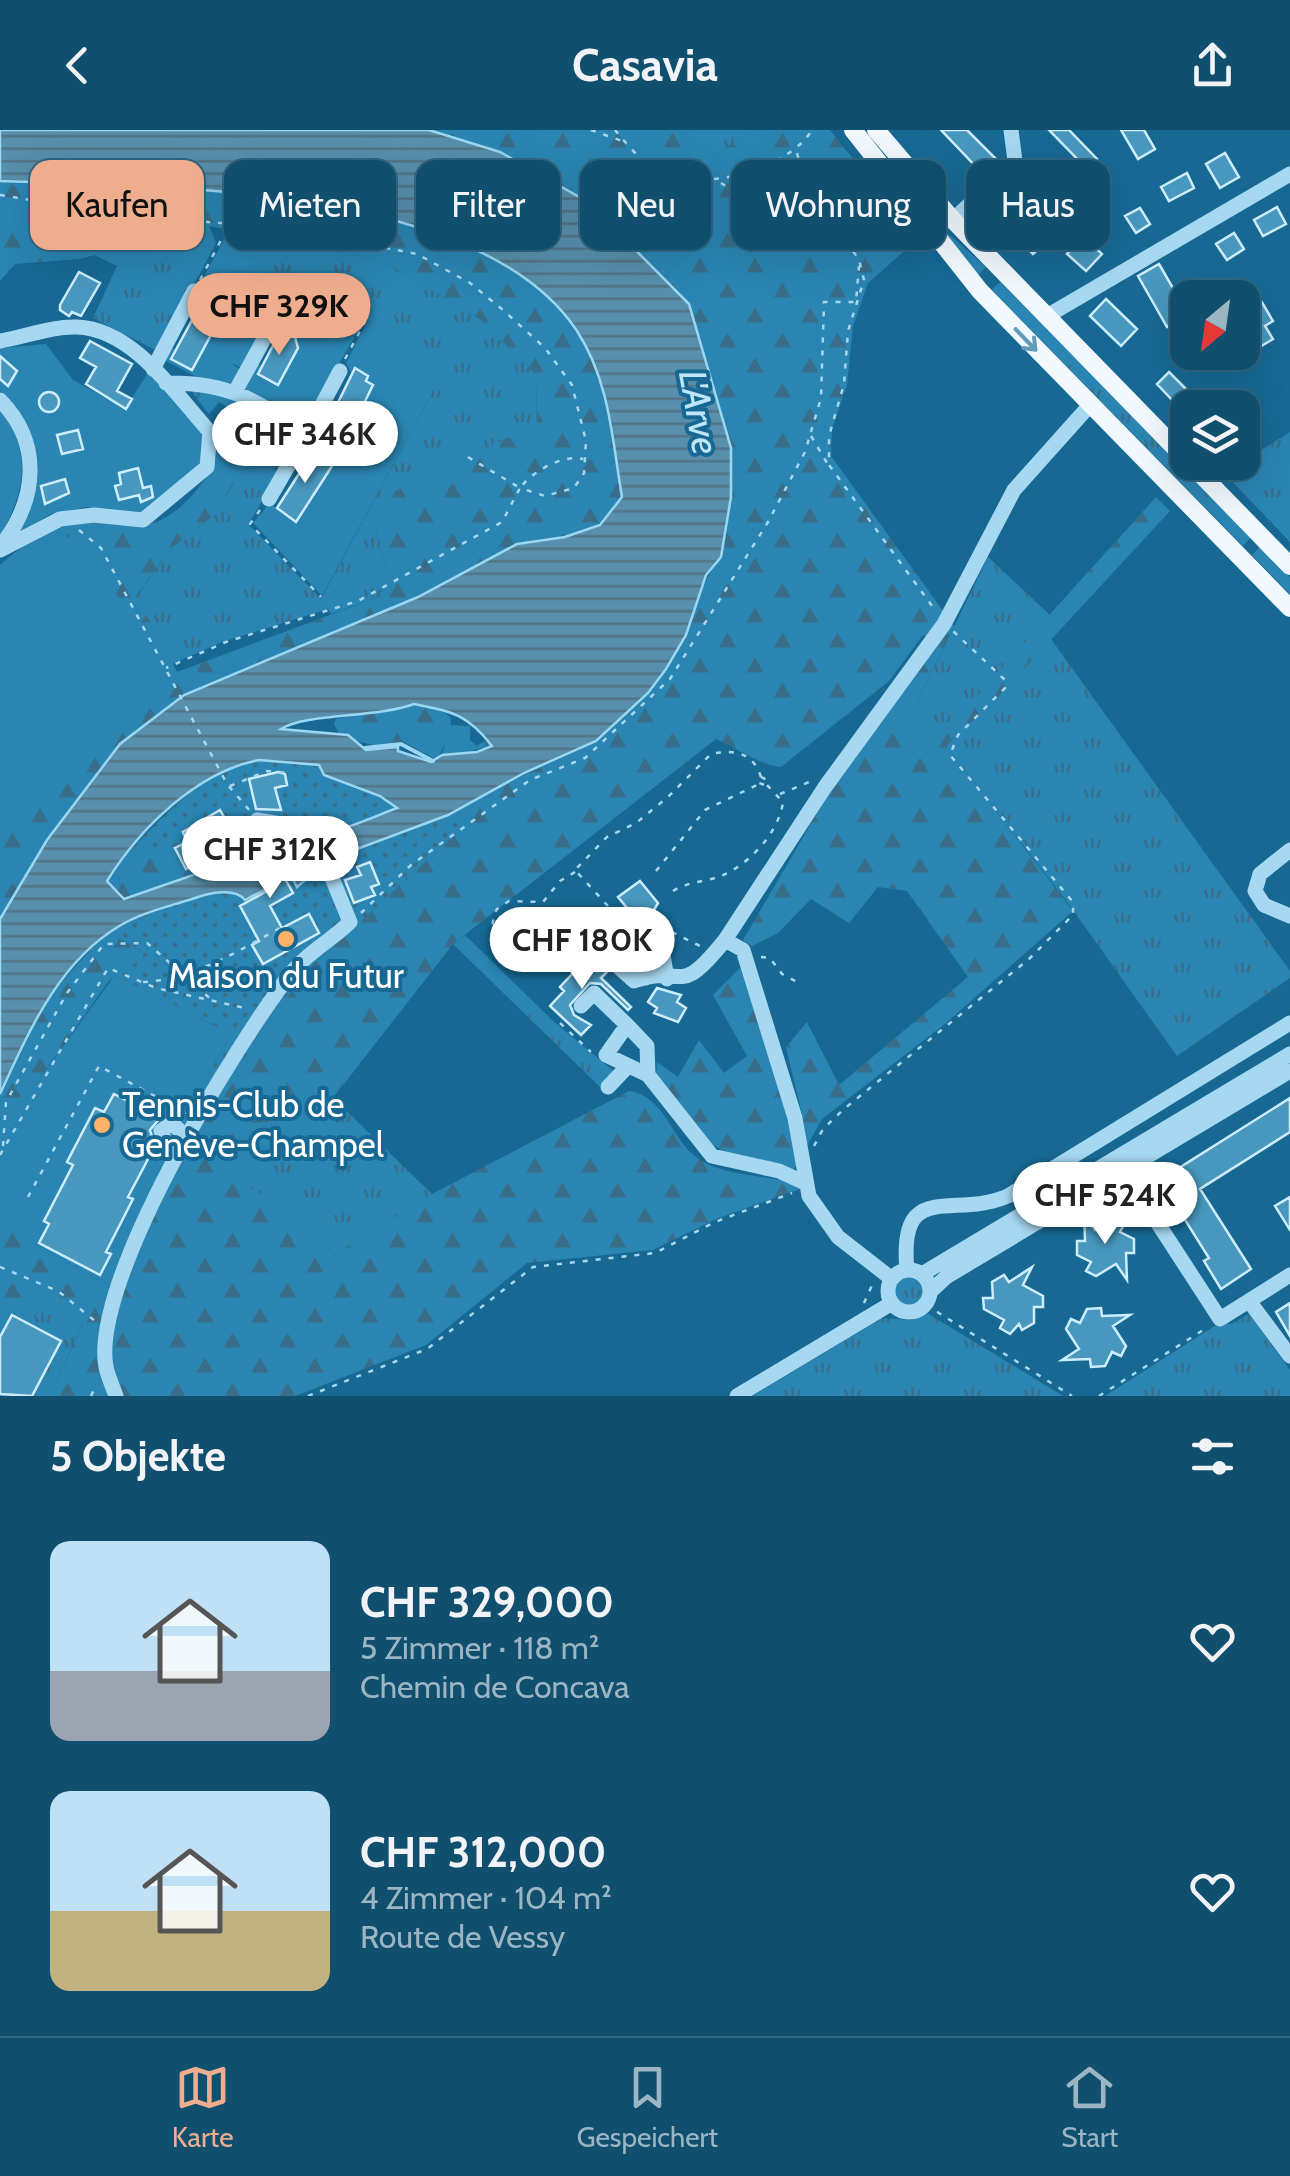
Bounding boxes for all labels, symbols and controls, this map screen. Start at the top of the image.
icon: back [50,38,105,93]
text: Casavia [572,38,718,92]
icon: share [1185,38,1240,93]
chip: Kaufen [30,160,204,250]
chip: Mieten [224,160,396,250]
chip: Filter [416,160,560,250]
chip: Neu [580,160,711,250]
chip: Wohnung [731,160,946,250]
chip: Haus [966,160,1110,250]
pin: CHF 329K [176,273,382,358]
north arrow [1170,280,1260,370]
map controls [1170,280,1260,480]
text: CHF 329K [209,286,349,325]
one-way arrow [1014,328,1038,352]
water label: L'Arve [669,366,730,458]
button: layers [1170,390,1260,480]
pin: CHF 346K [202,401,408,486]
text: CHF 346K [234,414,376,453]
pin: CHF 312K [167,816,373,901]
text: CHF 312K [204,829,336,868]
pin: CHF 180K [479,907,685,992]
text: CHF 180K [512,920,652,959]
marker: Maison du Futur [275,928,297,950]
place label: Maison du Futur [168,954,404,997]
place label: Tennis-Club de Genève-Champel [122,1083,385,1166]
marker: Tennis-Club de Genève-Champel [91,1114,113,1136]
pin: CHF 524K [1002,1162,1208,1247]
text: CHF 524K [1035,1175,1175,1214]
icon: filters [1185,1429,1240,1484]
text: 5 Objekte [50,1430,226,1482]
text: CHF 329,000 [360,1576,614,1628]
icon: home [130,1581,250,1701]
icon: heart [1185,1614,1240,1669]
text: 5 Zimmer · 118 m² [360,1628,599,1667]
text: Chemin de Concava [360,1667,630,1706]
text: CHF 312,000 [360,1826,606,1878]
icon: home [130,1831,250,1951]
icon: heart [1185,1864,1240,1919]
text: 4 Zimmer · 104 m² [360,1878,612,1917]
text: Route de Vessy [360,1917,565,1956]
tab: Karte [172,2060,233,2154]
tab: Gespeichert [577,2060,718,2154]
tab: Start [1061,2060,1118,2154]

